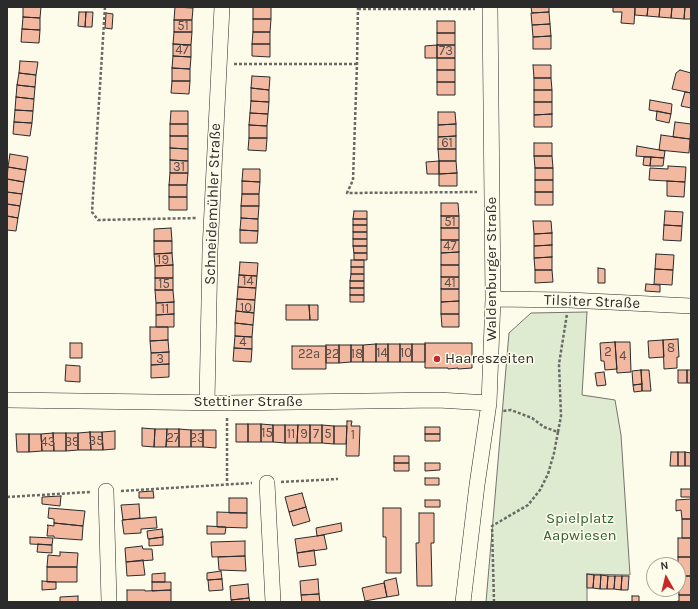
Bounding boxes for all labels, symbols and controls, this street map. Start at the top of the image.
house number: 51 [177,18,189,34]
house number: 47 [175,42,189,58]
house number: 73 [439,43,453,59]
street label: Schneidemühler Straße [201,123,225,285]
house number: 61 [441,135,453,151]
house number: 31 [173,159,185,175]
street label: Waldenburger Straße [483,197,501,341]
house number: 51 [444,214,456,230]
house number: 47 [443,238,457,254]
house number: 19 [157,252,169,268]
house number: 14 [242,273,254,289]
house number: 41 [444,275,456,291]
house number: 15 [158,276,170,292]
street label: Tilsiter Straße [544,291,640,313]
house number: 10 [240,300,252,316]
house number: 11 [161,301,169,317]
house number: 4 [239,334,247,350]
house number: 8 [667,340,675,356]
house number: 2 [604,344,612,360]
house number: 14 [376,345,388,361]
house number: 10 [400,345,412,361]
house number: 22a [298,346,320,362]
house number: 22 [324,346,340,362]
house number: 18 [351,346,363,362]
house number: 4 [619,348,627,364]
place label: Haareszeiten [445,350,534,368]
house number: 3 [156,351,164,367]
marker: Haareszeiten [432,354,442,364]
street label: Stettiner Straße [193,393,303,411]
house number: 15 [261,425,273,441]
house number: 11 [287,426,295,442]
house number: 9 [300,426,308,442]
house number: 7 [313,426,319,442]
house number: 5 [324,426,332,442]
house number: 1 [351,427,355,443]
house number: 27 [166,430,180,446]
house number: 23 [189,430,205,446]
house number: 35 [88,433,104,449]
house number: 43 [41,434,55,450]
house number: 39 [64,434,80,450]
park label: Spielplatz Aapwiesen [543,510,617,545]
north arrow [646,557,686,597]
text: N [660,559,669,573]

